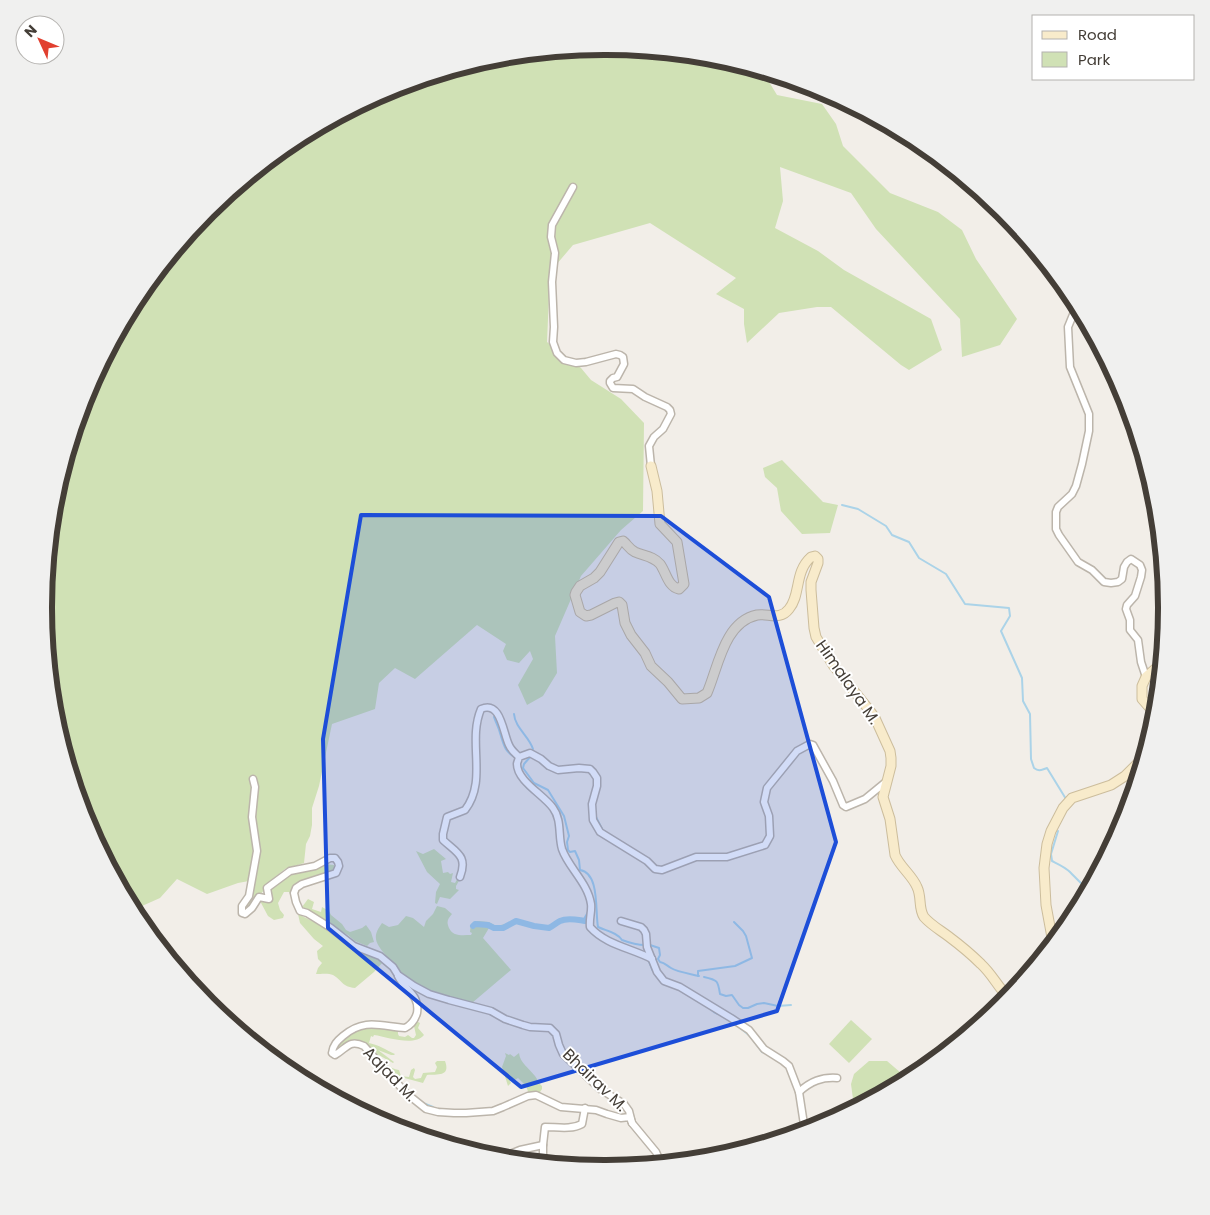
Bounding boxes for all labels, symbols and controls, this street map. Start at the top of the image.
north arrow [15,15,65,65]
legend [1032,15,1195,80]
text: N [20,20,41,42]
text: Road [1078,24,1117,45]
text: Park [1078,49,1110,70]
street label: Himalaya M. [810,635,886,729]
street label: Aajad M. [358,1041,422,1107]
street label: Bhairav M. [558,1043,632,1117]

